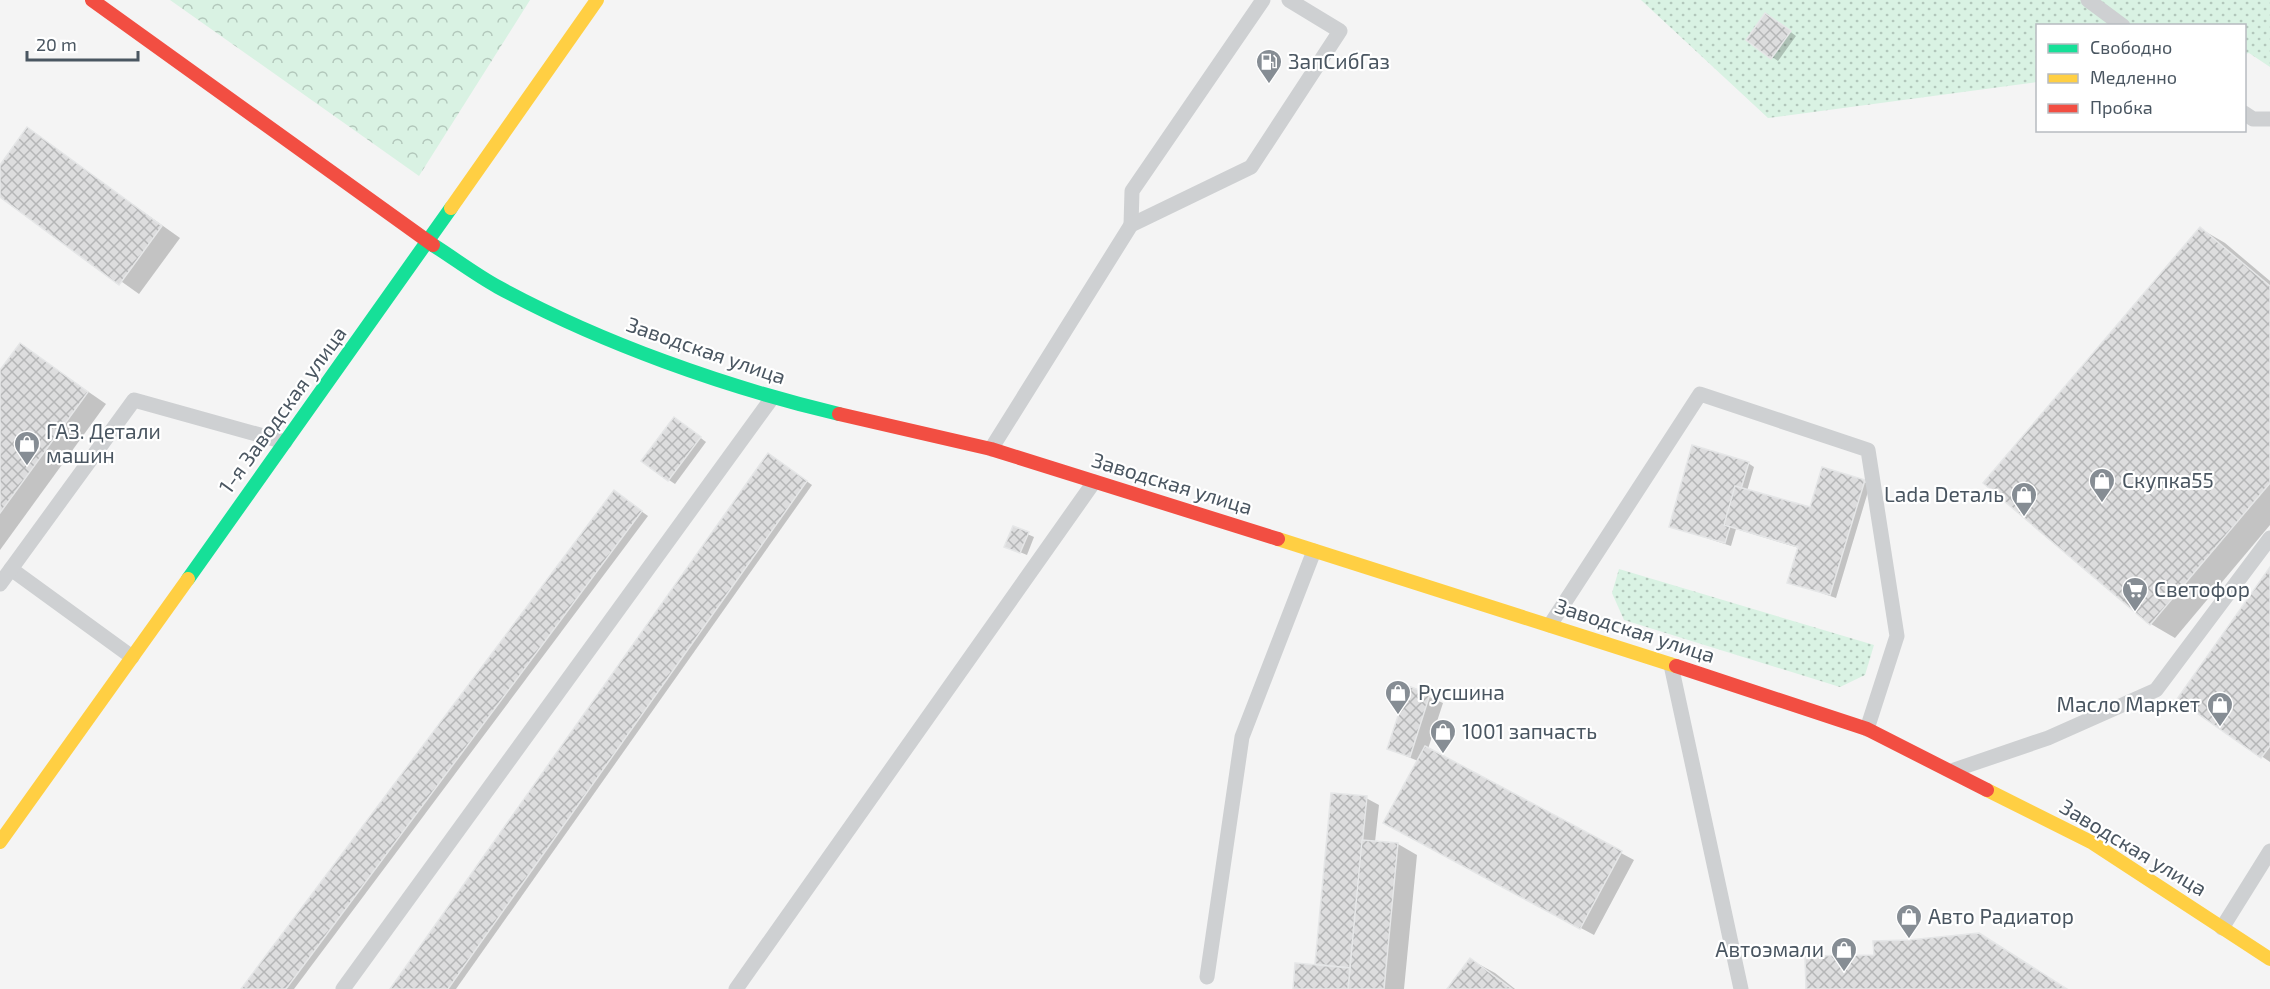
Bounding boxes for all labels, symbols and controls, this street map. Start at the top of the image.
scale bar [27,24,138,62]
legend [2036,24,2246,132]
text: 20 m [36,33,77,55]
text: Свободно [2090,36,2172,58]
fuel station icon: ЗапСибГаз [1254,47,1284,85]
place label: ЗапСибГаз [1288,48,1390,73]
text: Медленно [2090,66,2177,88]
text: Пробка [2090,96,2153,118]
street label: Заводская улица [623,311,789,389]
street label: 1-я Заводская улица [213,321,352,498]
place label: ГАЗ. Детали машин [46,418,161,467]
shop icon: ГАЗ. Детали машин [12,429,42,467]
street label: Заводская улица [1089,446,1256,520]
shop icon: Скупка55 [2087,466,2117,504]
place label: Скупка55 [2122,467,2214,493]
shop icon: Lada Dеталь [2009,480,2039,518]
place label: Lada Dеталь [1884,481,2004,506]
supermarket icon: Светофор [2120,575,2150,613]
place label: Светофор [2154,576,2250,601]
street label: Заводская улица [1552,592,1719,668]
shop icon: Русшина [1383,678,1413,716]
place label: Русшина [1418,679,1505,705]
shop icon: Масло Маркет [2205,690,2235,728]
place label: Масло Маркет [2057,691,2200,716]
shop icon: 1001 запчасть [1428,717,1458,755]
place label: 1001 запчасть [1462,718,1597,743]
street label: Заводская улица [2055,793,2212,901]
shop icon: Авто Радиатор [1894,902,1924,940]
place label: Авто Радиатор [1928,903,2074,928]
shop icon: Автоэмали [1829,935,1859,973]
place label: Автоэмали [1715,936,1824,961]

